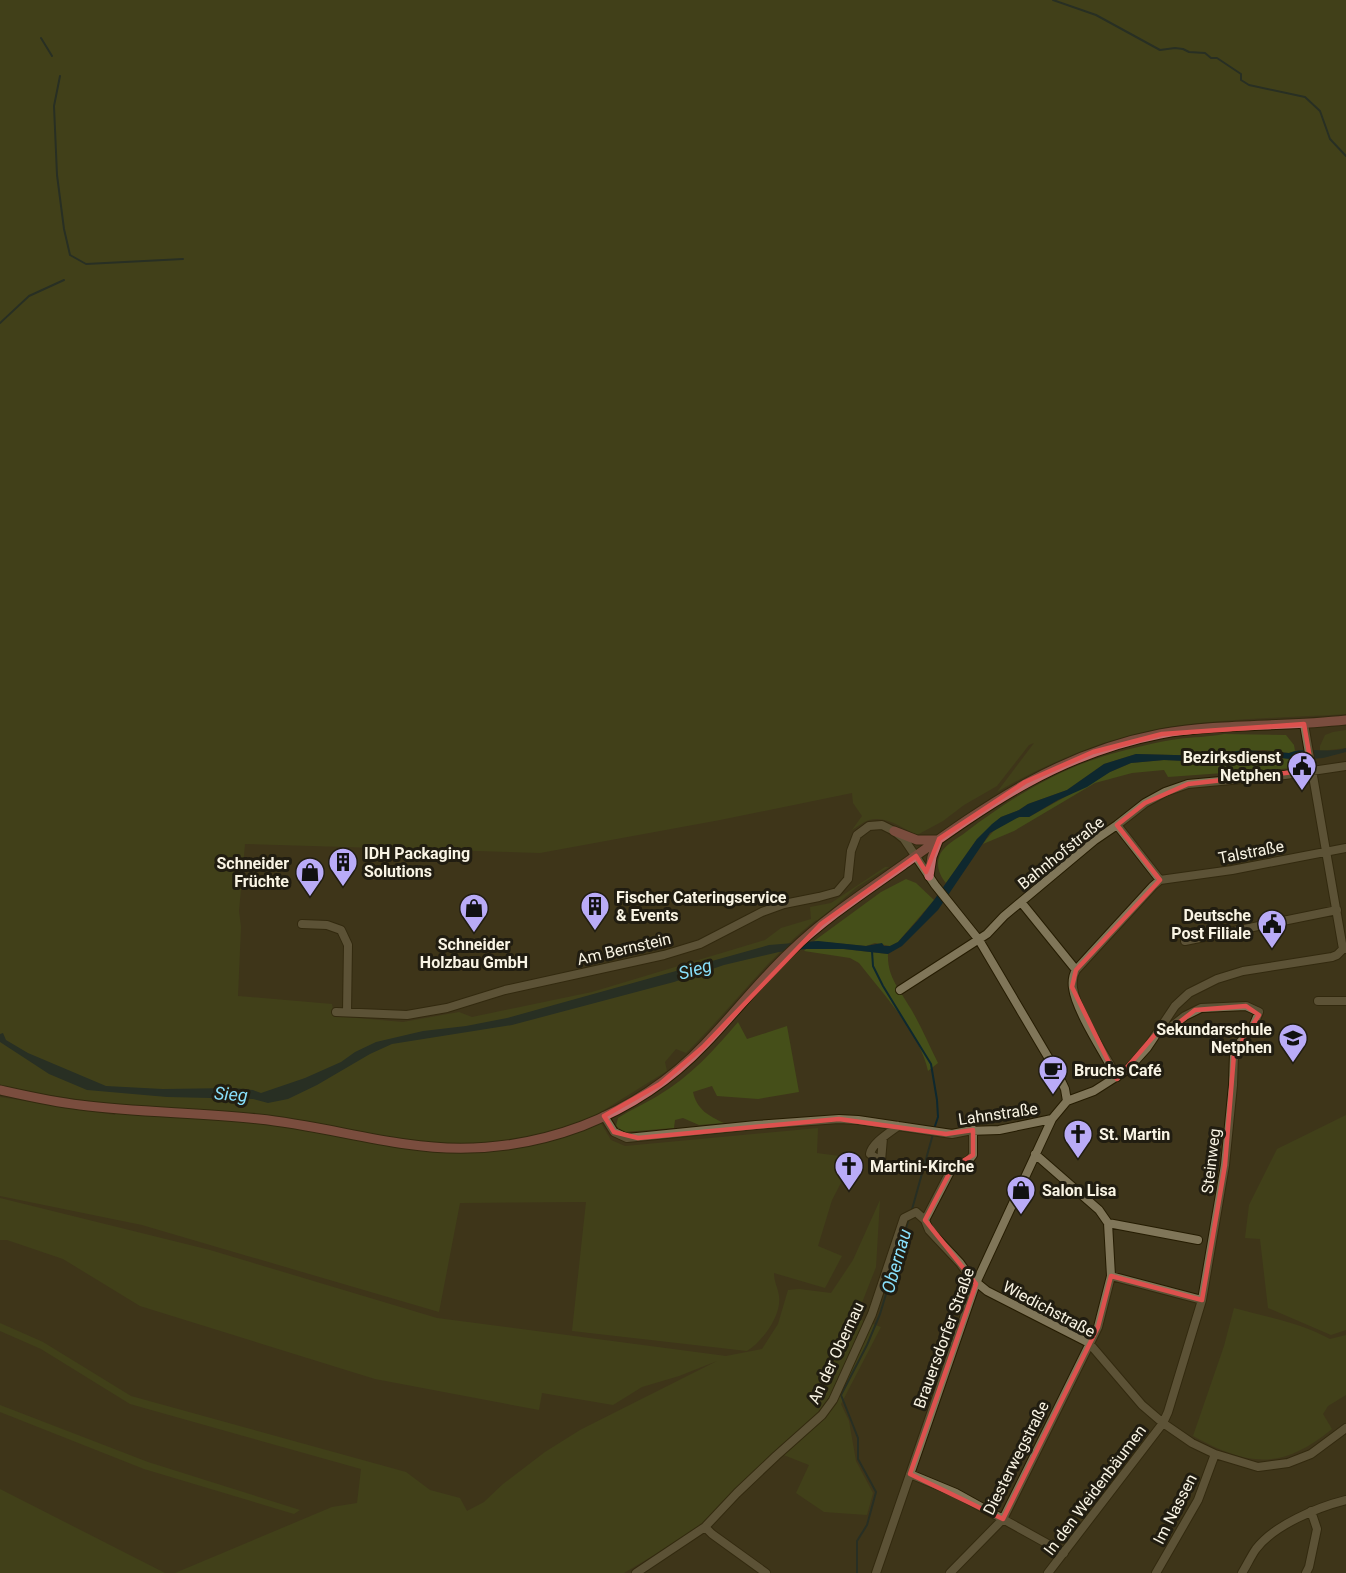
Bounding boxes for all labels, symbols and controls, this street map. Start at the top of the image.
place label: Bezirksdienst Netphen [1183,748,1282,785]
public building icon: Bezirksdienst Netphen [1286,750,1318,792]
street label: Bahnhofstraße [1014,813,1108,893]
street label: Talstraße [1217,836,1285,868]
place label: IDH Packaging Solutions [364,844,470,881]
building icon: IDH Packaging Solutions [327,846,359,888]
place label: Schneider Früchte [217,854,289,891]
shop icon: Schneider Früchte [294,856,326,898]
place label: Fischer Cateringservice & Events [616,888,787,925]
building icon: Fischer Cateringservice & Events [579,890,611,932]
shop icon: Schneider Holzbau GmbH [458,892,490,934]
place label: Deutsche Post Filiale [1171,906,1251,943]
public building icon: Deutsche Post Filiale [1256,908,1288,950]
street label: Am Bernstein [575,929,673,969]
place label: Schneider Holzbau GmbH [420,935,528,972]
water label: Sieg [676,954,714,984]
place label: Sekundarschule Netphen [1156,1020,1272,1057]
school or university icon: Sekundarschule Netphen [1277,1022,1309,1064]
cafe icon: Bruchs Café [1037,1054,1069,1096]
place label: Bruchs Café [1074,1061,1162,1080]
water label: Sieg [213,1082,249,1106]
street label: Lahnstraße [957,1099,1039,1129]
church icon: St. Martin [1062,1118,1094,1160]
place label: St. Martin [1099,1125,1170,1144]
street label: Steinweg [1198,1127,1224,1195]
church icon: Martini-Kirche [833,1150,865,1192]
place label: Martini-Kirche [870,1157,974,1176]
shop icon: Salon Lisa [1005,1174,1037,1216]
place label: Salon Lisa [1042,1181,1117,1200]
water label: Obernau [877,1226,915,1296]
street label: Brauersdorfer Straße [910,1265,978,1411]
street label: Wiedichstraße [1000,1277,1098,1341]
street label: An der Obernau [804,1299,868,1407]
street label: Diesterwegstraße [979,1398,1053,1518]
street label: In den Weidenbäumen [1040,1421,1150,1559]
street label: Im Nassen [1149,1471,1201,1547]

